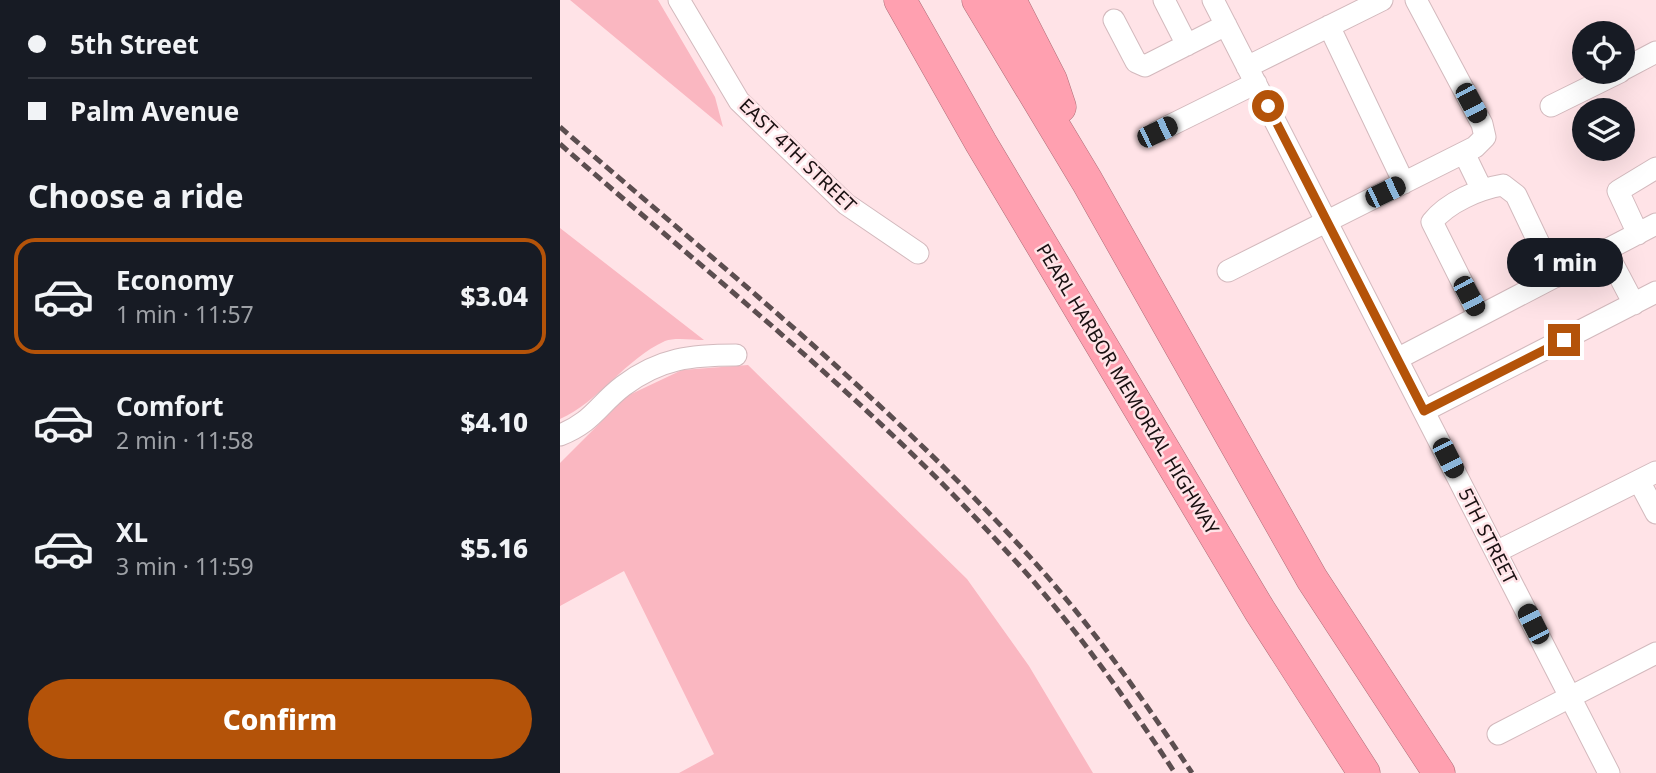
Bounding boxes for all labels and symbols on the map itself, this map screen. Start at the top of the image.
car [1452,80,1491,126]
route start [1252,90,1284,122]
street label: EAST 4TH STREET [734,92,863,218]
car [1134,113,1181,151]
car [1362,173,1409,211]
callout: 1 min [1506,238,1622,288]
street label: PEARL HARBOR MEMORIAL HIGHWAY [1031,239,1226,540]
car [1450,273,1489,319]
route end [1548,324,1580,356]
car [1430,435,1467,481]
street label: 5TH STREET [1453,483,1524,589]
car [1515,601,1552,647]

